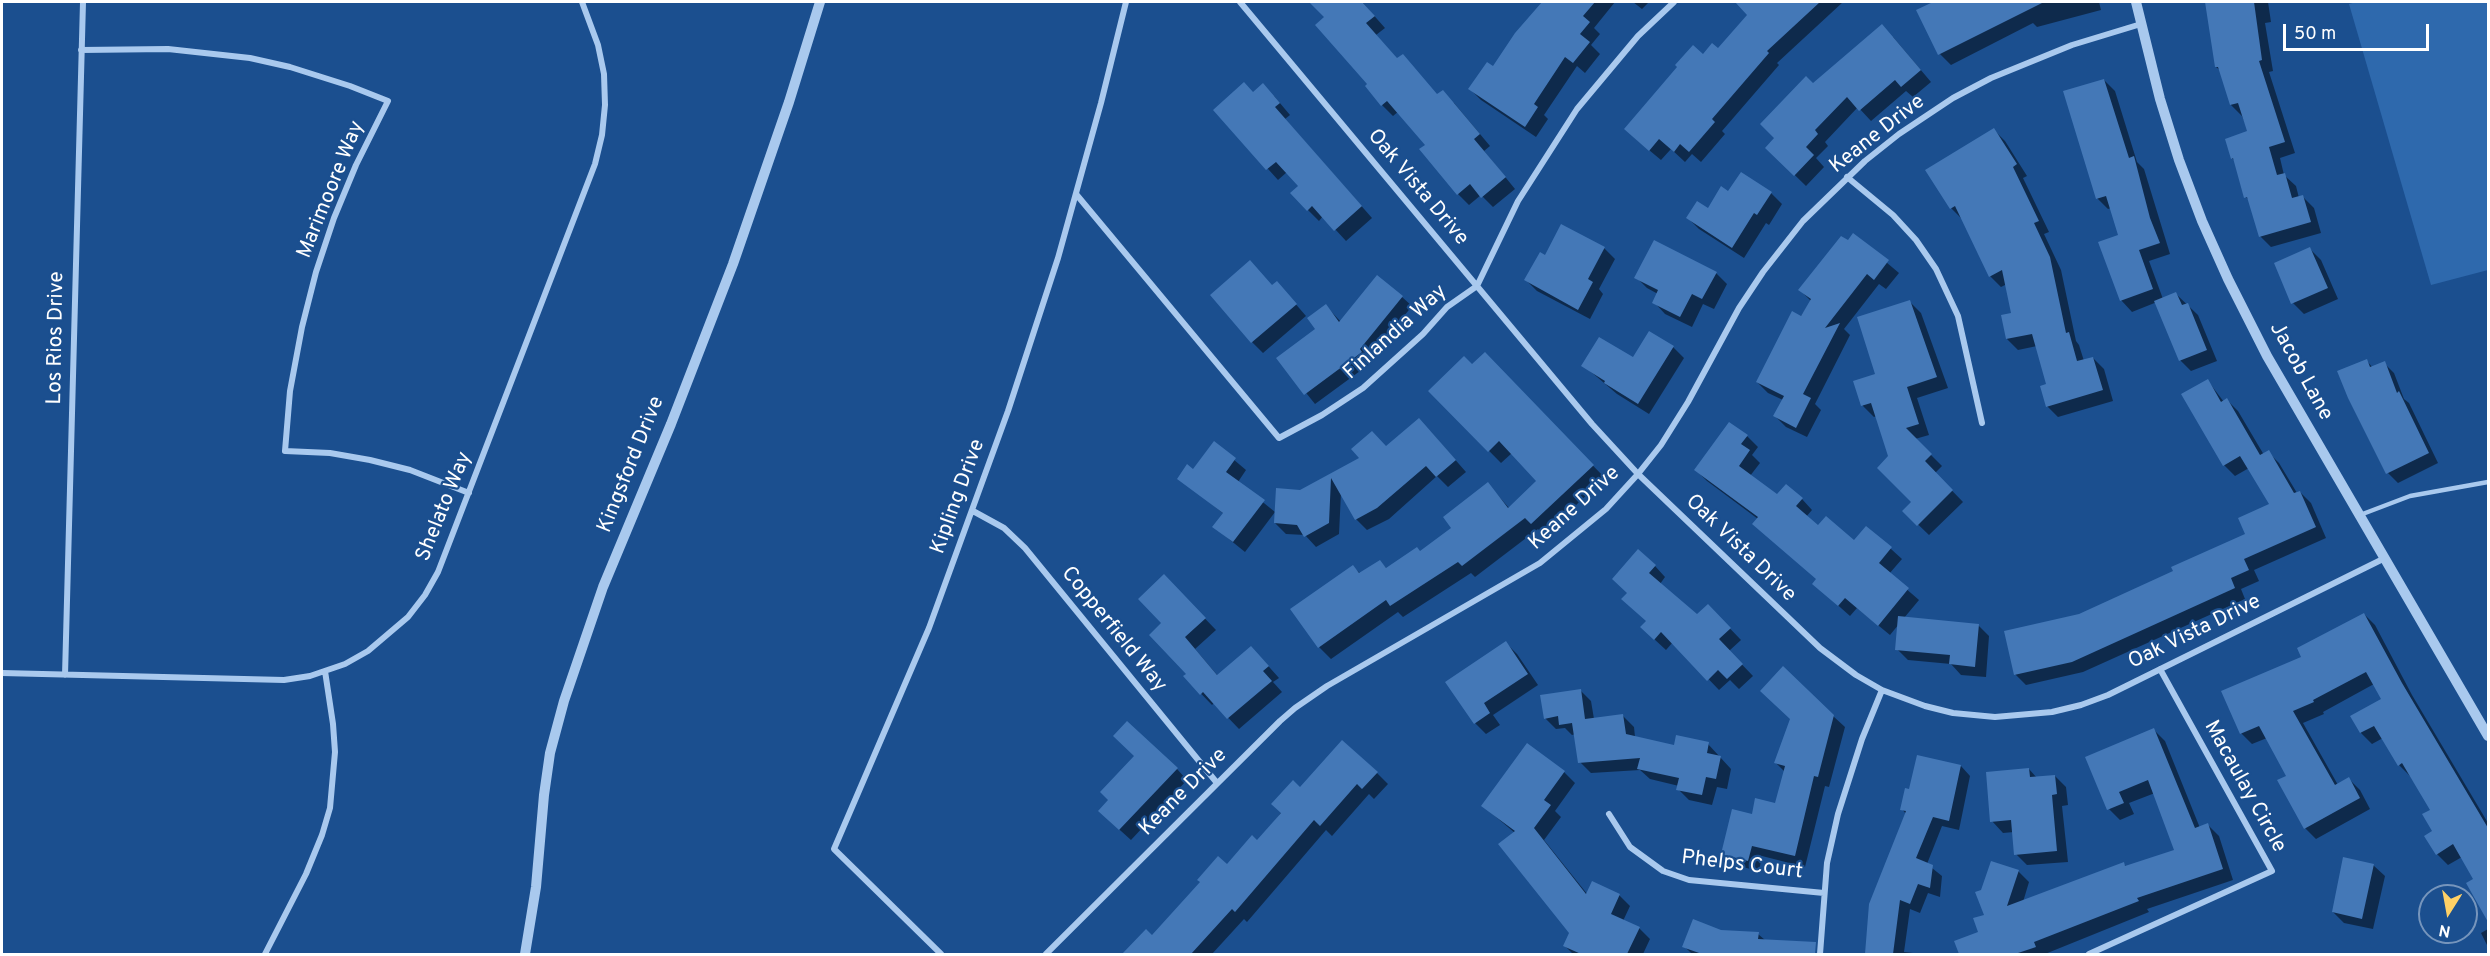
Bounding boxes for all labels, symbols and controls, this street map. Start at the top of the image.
scale bar [2286,12,2432,50]
text: 50 m [2294,23,2336,46]
street label: Keane Drive [1825,90,1931,180]
street label: Marimoore Way [293,118,371,262]
street label: Oak Vista Drive [1361,125,1473,251]
street label: Los Rios Drive [43,271,71,405]
street label: Finlandia Way [1339,280,1453,386]
street label: Jacob Lane [2263,318,2337,426]
street label: Kingsford Drive [593,393,671,537]
street label: Kipling Drive [927,436,991,558]
street label: Shelato Way [412,449,478,565]
street label: Keane Drive [1524,462,1626,556]
street label: Oak Vista Drive [1679,490,1801,608]
street label: Copperfield Way [1055,562,1171,698]
street label: Oak Vista Drive [2125,590,2265,676]
street label: Macaulay Circle [2197,717,2291,857]
street label: Keane Drive [1135,744,1233,842]
street label: Phelps Court [1680,846,1804,886]
north arrow [2418,884,2478,944]
text: N [2437,919,2452,941]

